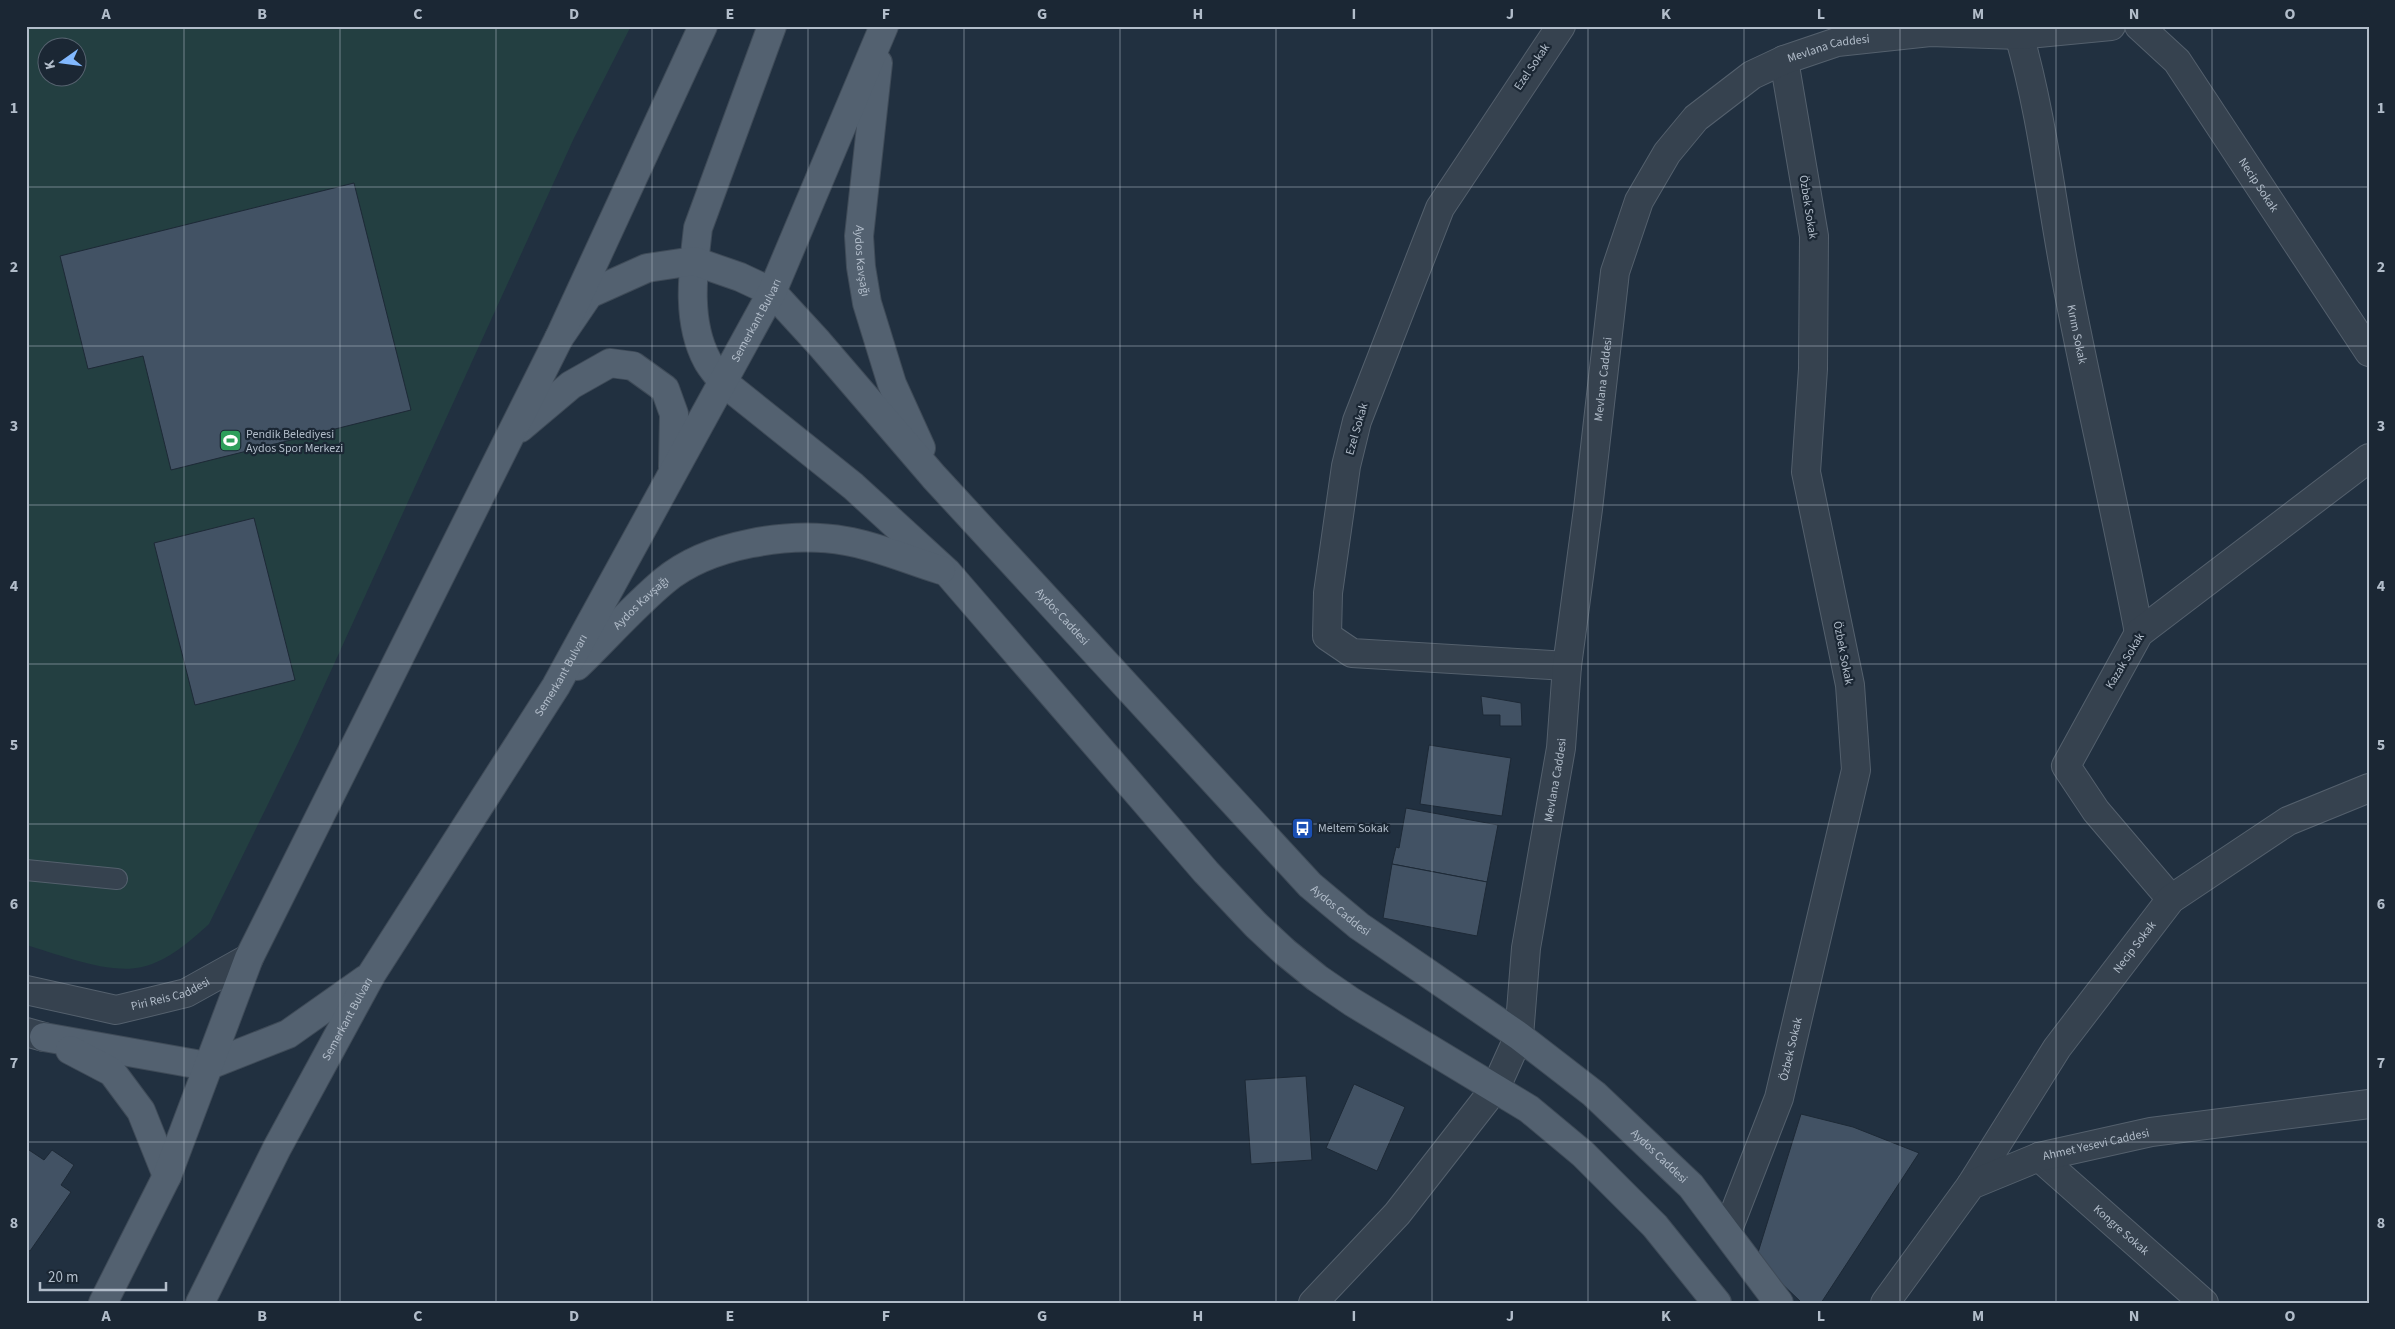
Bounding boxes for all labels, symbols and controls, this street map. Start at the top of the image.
text: A [100,3,111,25]
text: B [257,3,267,25]
text: C [413,3,423,25]
text: D [569,3,579,25]
text: E [726,3,734,25]
text: F [882,3,890,25]
text: G [1037,3,1047,25]
text: H [1193,3,1203,25]
text: I [1352,3,1356,25]
text: J [1506,3,1514,25]
text: K [1661,3,1671,25]
text: L [1817,3,1825,25]
text: M [1972,3,1984,25]
text: N [2129,3,2139,25]
text: O [2285,3,2296,25]
street label: Mevlana Caddesi [1785,30,1870,67]
north arrow [38,38,88,88]
street label: Ezel Sokak [1510,40,1554,94]
text: K [40,58,61,71]
text: 1 [10,97,18,119]
text: 1 [2377,97,2385,119]
street label: Necip Sokak [2235,154,2283,215]
street label: Özbek Sokak [1795,174,1821,240]
street label: Aydos Kavşağı [850,224,874,298]
text: 2 [10,256,18,278]
text: 2 [2377,256,2385,278]
street label: Semerkant Bulvarı [727,276,785,365]
street label: Kırım Sokak [2063,303,2091,366]
street label: Mevlana Caddesi [1590,336,1616,422]
street label: Ezel Sokak [1341,401,1373,457]
text: 3 [10,415,18,437]
text: 3 [2377,415,2385,437]
place label: Pendik Belediyesi Aydos Spor Merkezi [246,426,343,457]
sports icon: Pendik Belediyesi Aydos Spor Merkezi [218,429,242,453]
street label: Aydos Kavşağı [609,572,672,633]
text: 4 [10,575,19,597]
text: 4 [2377,575,2386,597]
street label: Aydos Caddesi [1032,584,1093,649]
street label: Özbek Sokak [1828,620,1858,686]
street label: Kazak Sokak [2102,630,2149,692]
street label: Semerkant Bulvarı [530,631,591,720]
text: 5 [10,734,18,756]
text: 5 [2377,734,2385,756]
street label: Mevlana Caddesi [1540,738,1570,823]
bus stop icon: Meltem Sokak [1290,816,1314,840]
place label: Meltem Sokak [1318,820,1389,837]
street label: Aydos Caddesi [1307,881,1374,940]
text: 6 [10,893,18,915]
text: 6 [2377,893,2385,915]
street label: Necip Sokak [2109,917,2160,977]
street label: Piri Reis Caddesi [129,973,213,1015]
street label: Semerkant Bulvarı [318,974,377,1064]
street label: Özbek Sokak [1775,1016,1806,1083]
text: 7 [10,1052,18,1074]
text: 7 [2377,1052,2385,1074]
street label: Ahmet Yesevi Caddesi [2041,1124,2151,1164]
street label: Aydos Caddesi [1627,1125,1692,1187]
street label: Kongre Sokak [2090,1201,2153,1259]
text: 8 [10,1212,18,1234]
text: 8 [2377,1212,2385,1234]
scale bar [40,1259,166,1291]
text: 20 m [48,1267,78,1288]
text: A [100,1305,111,1327]
text: B [257,1305,267,1327]
text: C [413,1305,423,1327]
text: D [569,1305,579,1327]
text: E [726,1305,734,1327]
text: F [882,1305,890,1327]
text: G [1037,1305,1047,1327]
text: H [1193,1305,1203,1327]
text: I [1352,1305,1356,1327]
text: J [1506,1305,1514,1327]
text: K [1661,1305,1671,1327]
text: L [1817,1305,1825,1327]
text: M [1972,1305,1984,1327]
text: N [2129,1305,2139,1327]
text: O [2285,1305,2296,1327]

